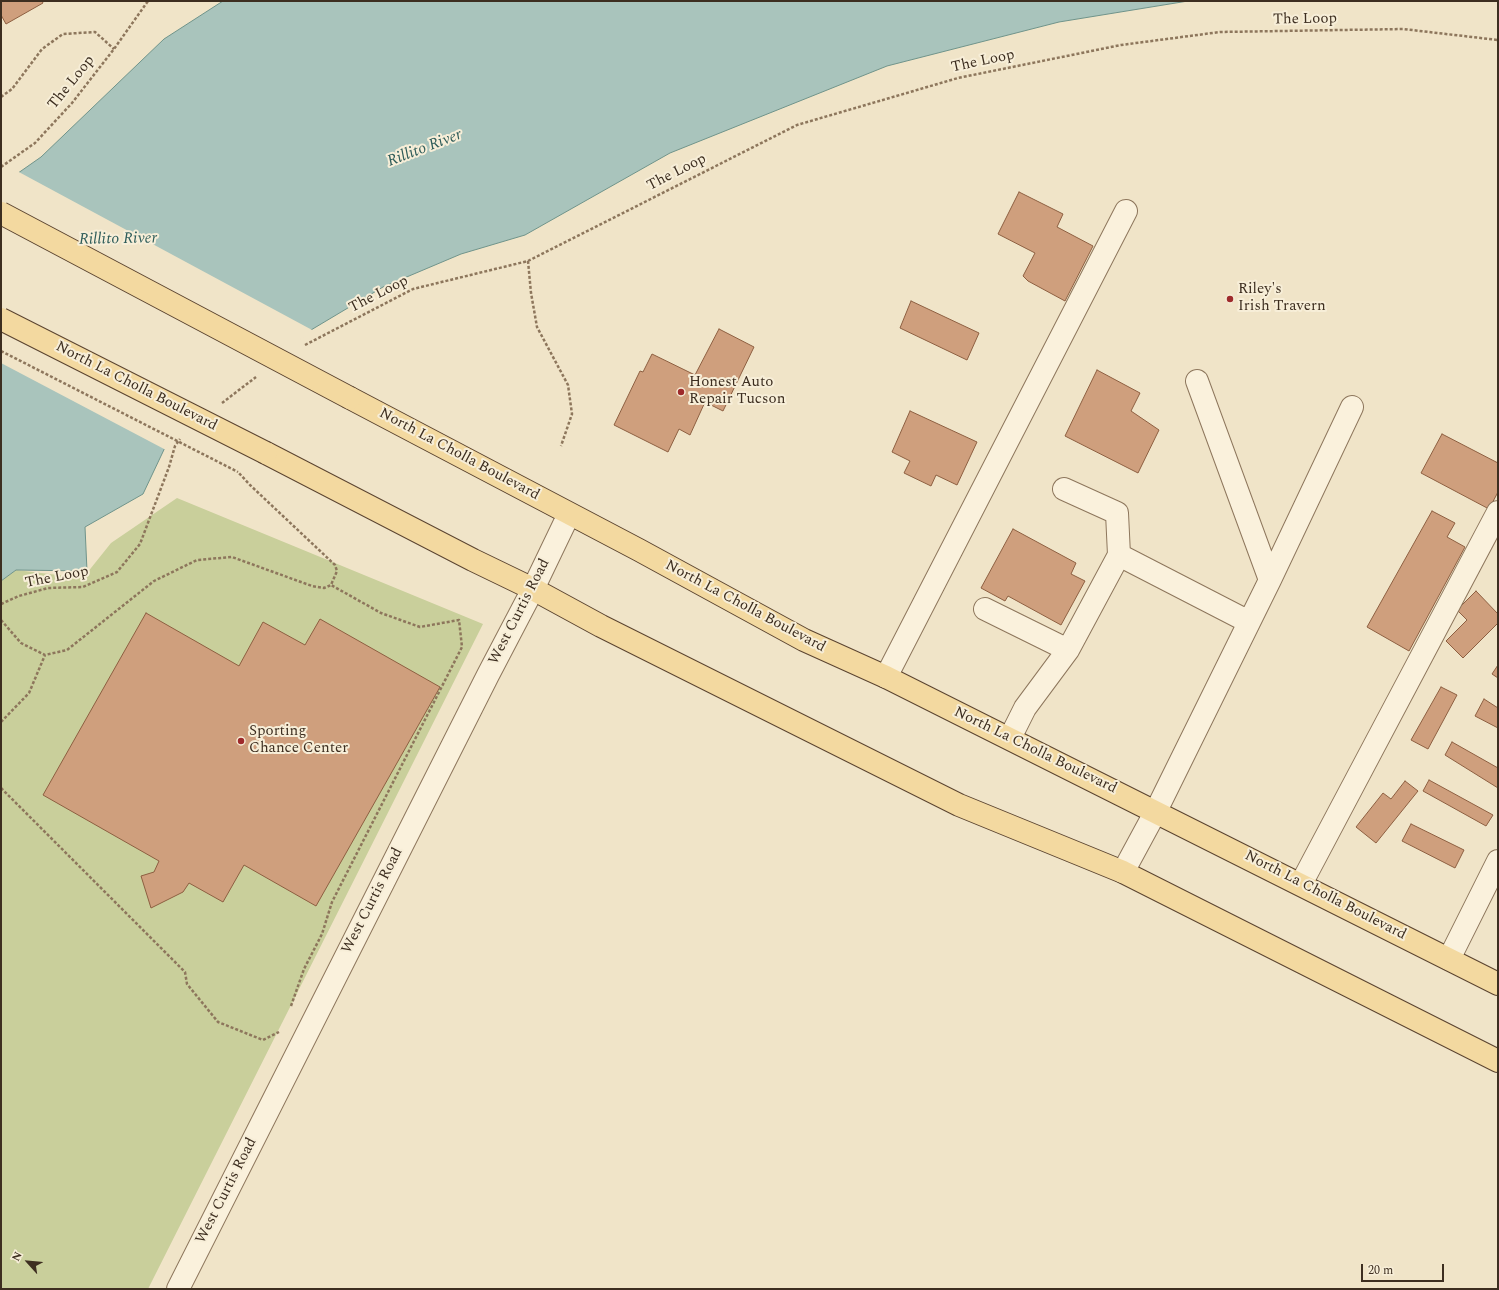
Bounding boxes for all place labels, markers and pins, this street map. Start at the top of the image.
place label: Riley's Irish Travern [1238,281,1326,316]
marker: Riley's Irish Travern [1225,294,1235,304]
place label: Honest Auto Repair Tucson [689,374,785,409]
marker: Honest Auto Repair Tucson [676,387,686,397]
place label: Sporting Chance Center [249,723,348,758]
marker: Sporting Chance Center [236,736,246,746]

